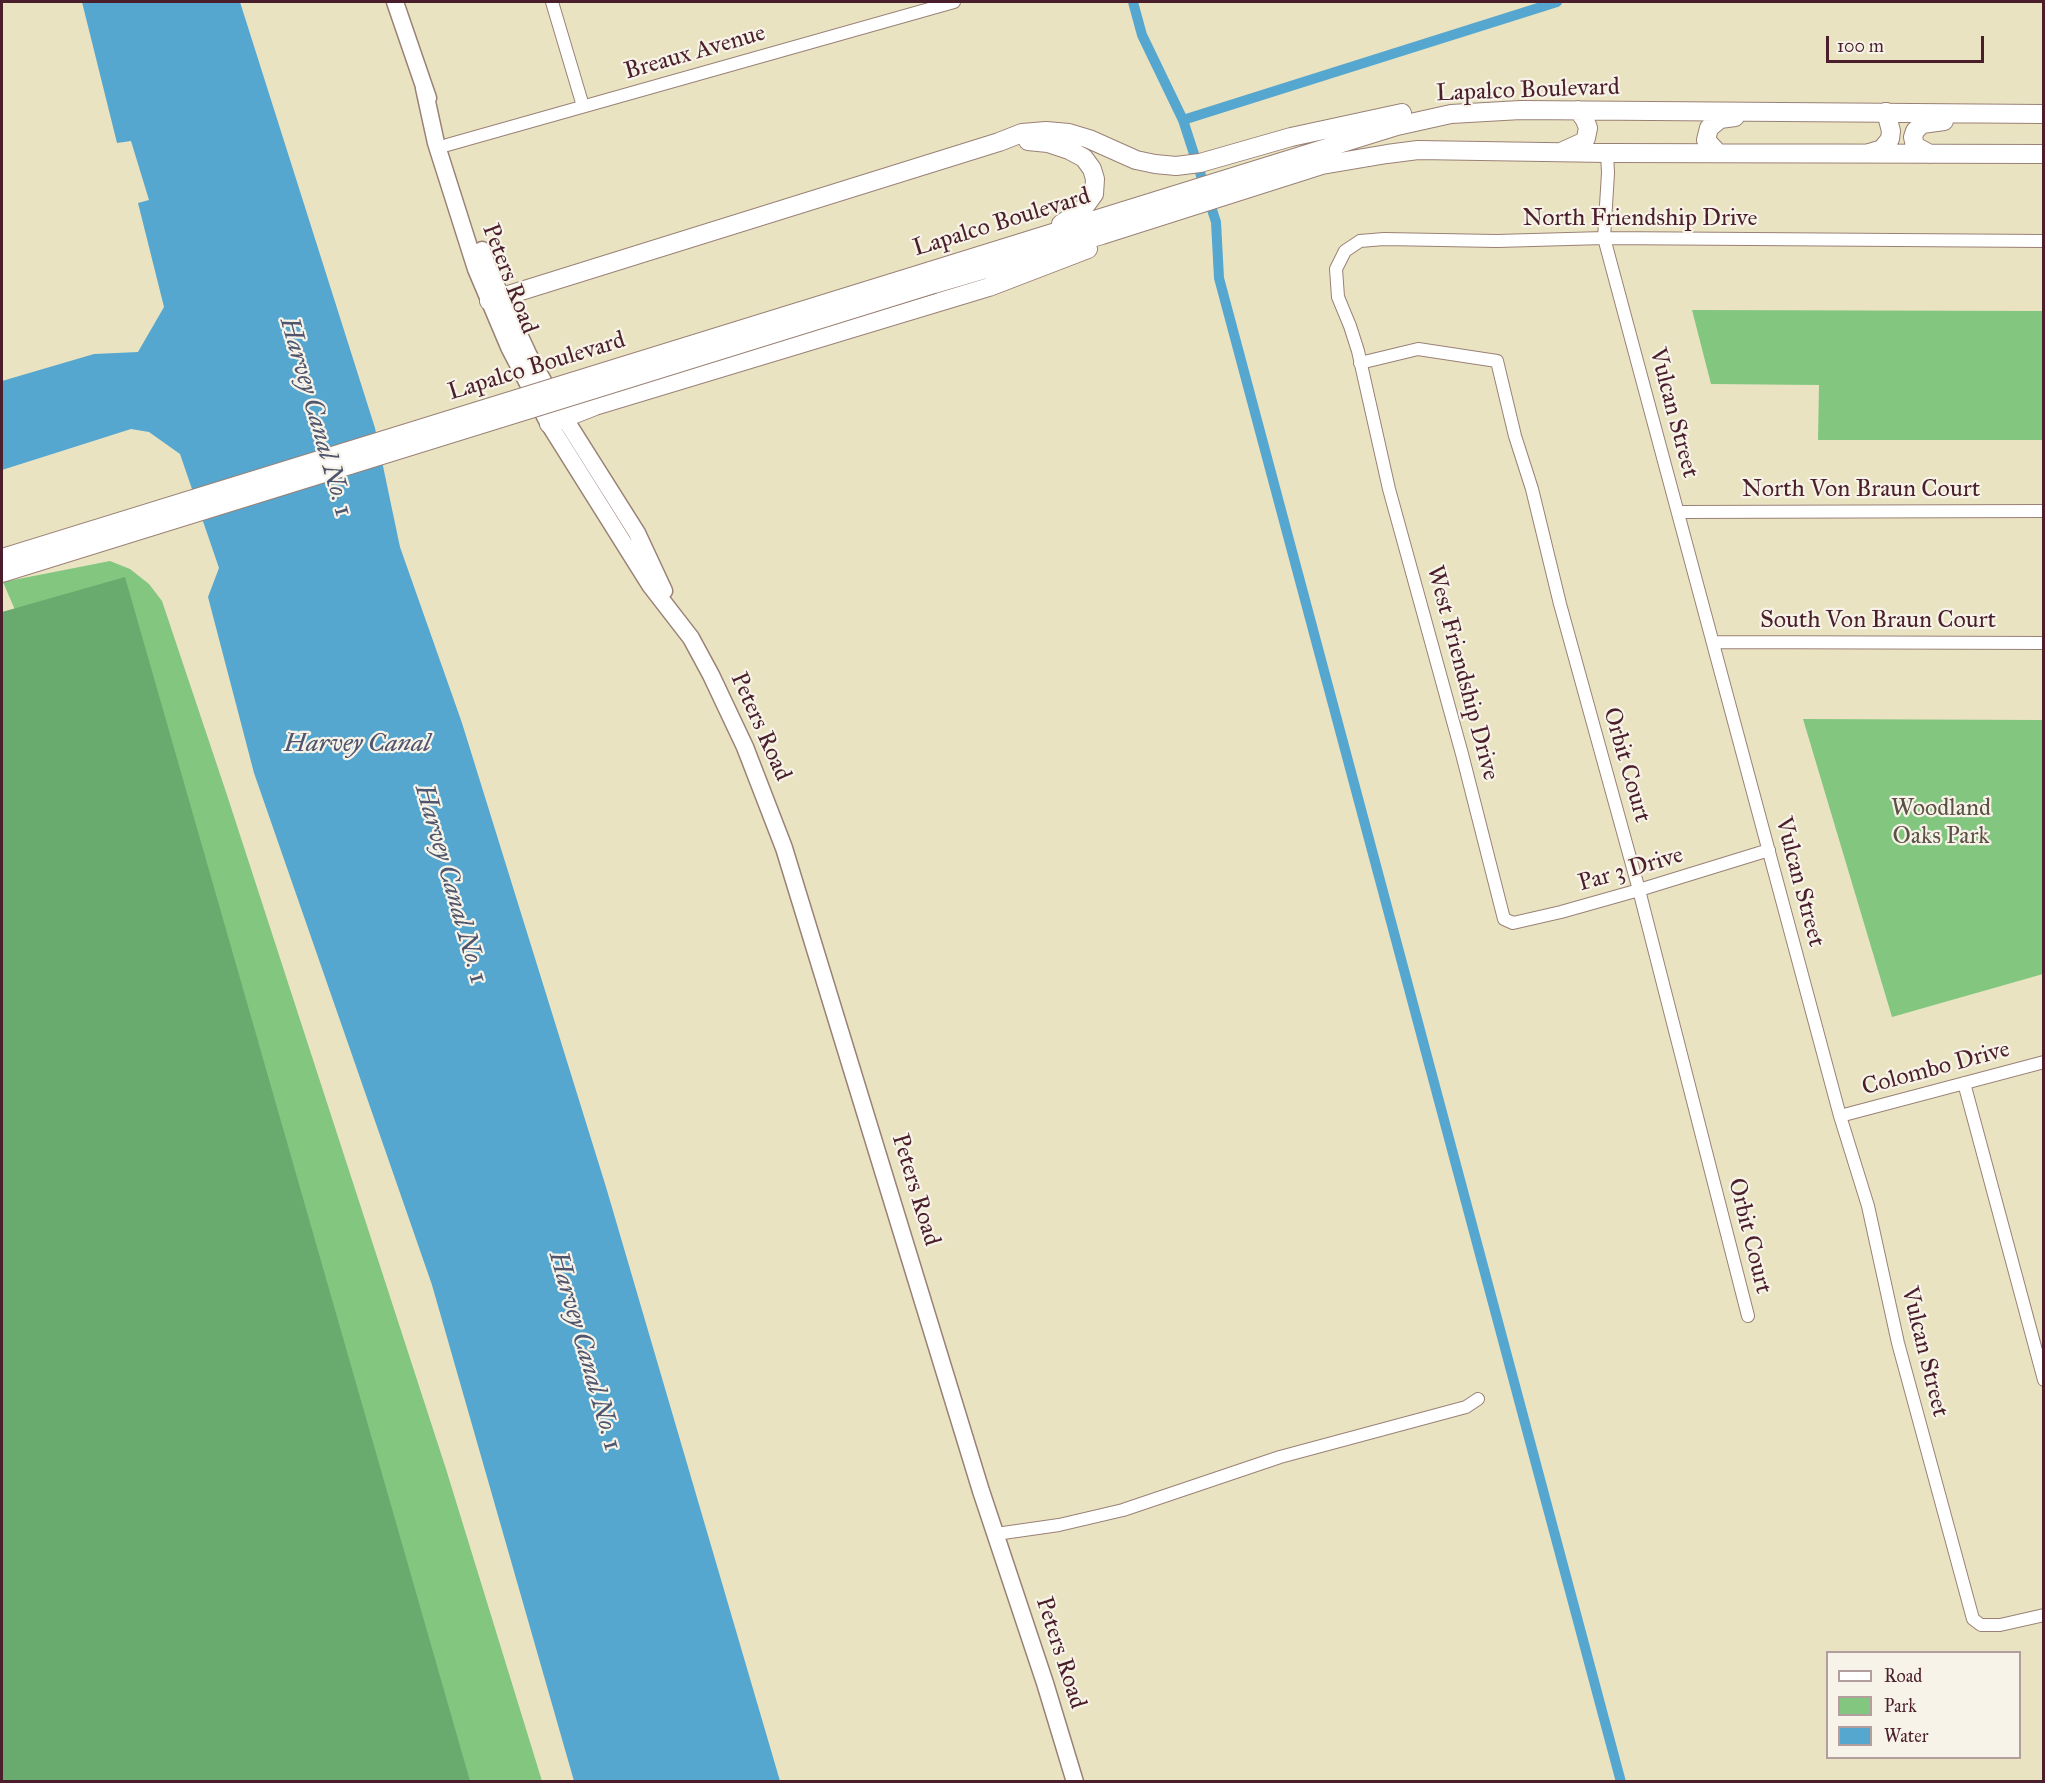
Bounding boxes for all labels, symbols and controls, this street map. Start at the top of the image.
street label: Breaux Avenue [621,19,769,87]
scale bar [1829,24,1986,62]
text: 100 m [1837,35,1884,57]
street label: Lapalco Boulevard [1436,73,1620,109]
street label: Lapalco Boulevard [910,182,1094,264]
street label: North Friendship Drive [1522,205,1758,233]
street label: Peters Road [475,220,543,338]
water label: Harvey Canal No. 1 [272,314,358,520]
street label: Lapalco Boulevard [445,326,629,408]
street label: Vulcan Street [1642,345,1704,481]
street label: North Von Braun Court [1742,476,1980,504]
street label: West Friendship Drive [1419,562,1505,784]
street label: South Von Braun Court [1760,607,1996,635]
street label: Peters Road [723,668,797,786]
street label: Orbit Court [1596,704,1656,826]
water label: Harvey Canal [284,729,430,761]
water label: Harvey Canal No. 1 [407,781,493,987]
park label: Woodland Oaks Park [1891,795,1991,851]
street label: Vulcan Street [1768,814,1830,950]
street label: Par 3 Drive [1575,841,1687,899]
street label: Colombo Drive [1859,1035,2013,1103]
street label: Peters Road [884,1130,946,1250]
street label: Orbit Court [1721,1175,1777,1297]
water label: Harvey Canal No. 1 [541,1248,627,1454]
street label: Vulcan Street [1894,1284,1954,1420]
street label: Peters Road [1028,1594,1092,1712]
legend [1826,1651,2021,1759]
text: Road [1884,1665,1922,1687]
text: Park [1884,1695,1917,1717]
text: Water [1884,1725,1928,1747]

